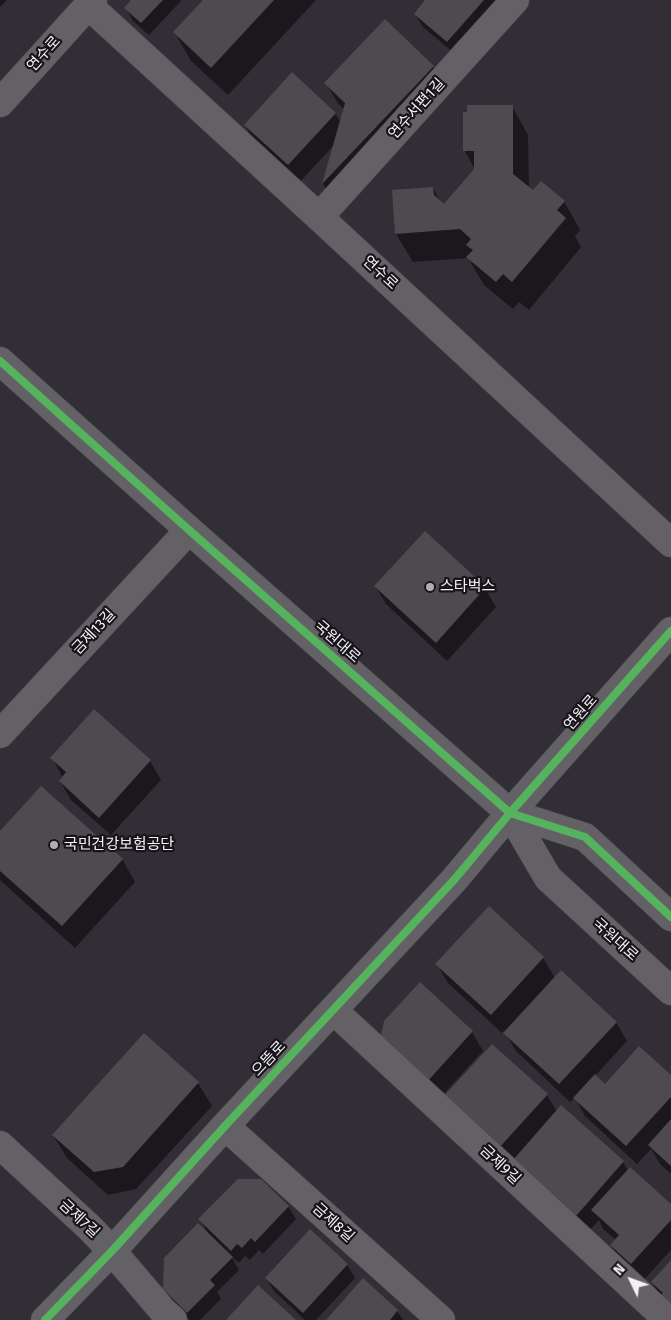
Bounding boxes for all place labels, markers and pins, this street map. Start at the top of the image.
place label: 스타벅스 [440,578,495,596]
marker: 스타벅스 [424,581,436,593]
place label: 국민건강보험공단 [64,836,174,854]
marker: 국민건강보험공단 [48,839,60,851]

